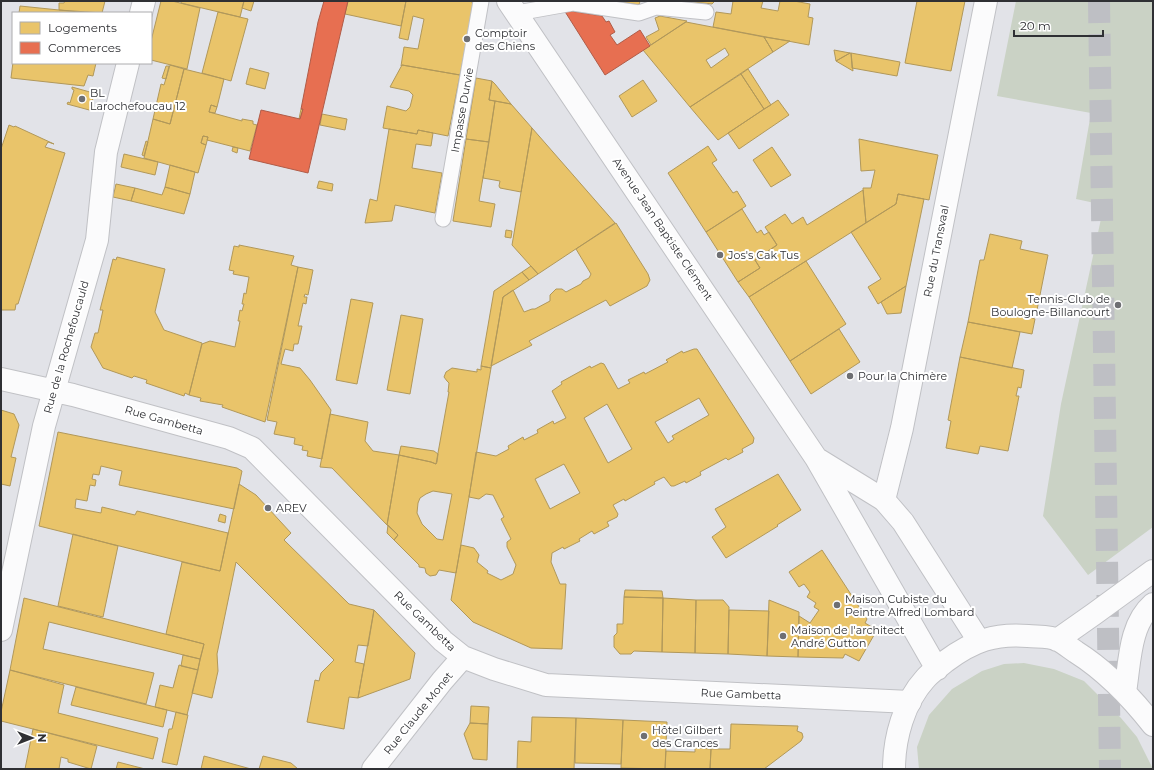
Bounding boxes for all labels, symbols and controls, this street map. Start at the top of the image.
legend [12,12,152,64]
scale bar [1014,12,1103,38]
text: 20 m [1020,18,1051,33]
text: Logements [48,20,117,35]
place label: Comptoir des Chiens [475,26,536,53]
marker: Comptoir des Chiens [462,34,472,44]
text: Commerces [48,40,121,55]
street label: Impasse Durvie [448,66,476,153]
place label: BL Larochefoucau 12 [90,86,185,113]
marker: BL Larochefoucau 12 [77,94,87,104]
street label: Avenue Jean Baptiste Clément [610,155,717,304]
street label: Rue du Transvaal [920,204,952,298]
place label: Jos's Cak Tus [727,248,799,262]
marker: Jos's Cak Tus [715,250,725,260]
street label: Rue de la Rochefoucauld [40,279,92,415]
place label: Tennis-Club de Boulogne-Billancourt [991,292,1111,319]
marker: Tennis-Club de Boulogne-Billancourt [1113,300,1123,310]
place label: Pour la Chimère [858,369,947,383]
marker: Pour la Chimère [845,371,855,381]
street label: Rue Gambetta [123,402,205,438]
place label: AREV [276,501,307,515]
marker: AREV [263,503,273,513]
street label: Rue Gambetta [391,588,459,654]
place label: Maison Cubiste du Peintre Alfred Lombard [845,592,975,619]
marker: Maison Cubiste du Peintre Alfred Lombard [832,600,842,610]
place label: Maison de l'architect André Gutton [791,623,905,650]
marker: Maison de l'architect André Gutton [778,631,788,641]
street label: Rue Claude Monet [380,668,456,757]
street label: Rue Gambetta [700,686,782,702]
north arrow [12,718,52,758]
place label: Hôtel Gilbert des Crances [652,723,723,750]
marker: Hôtel Gilbert des Crances [639,731,649,741]
text: N [35,734,49,742]

